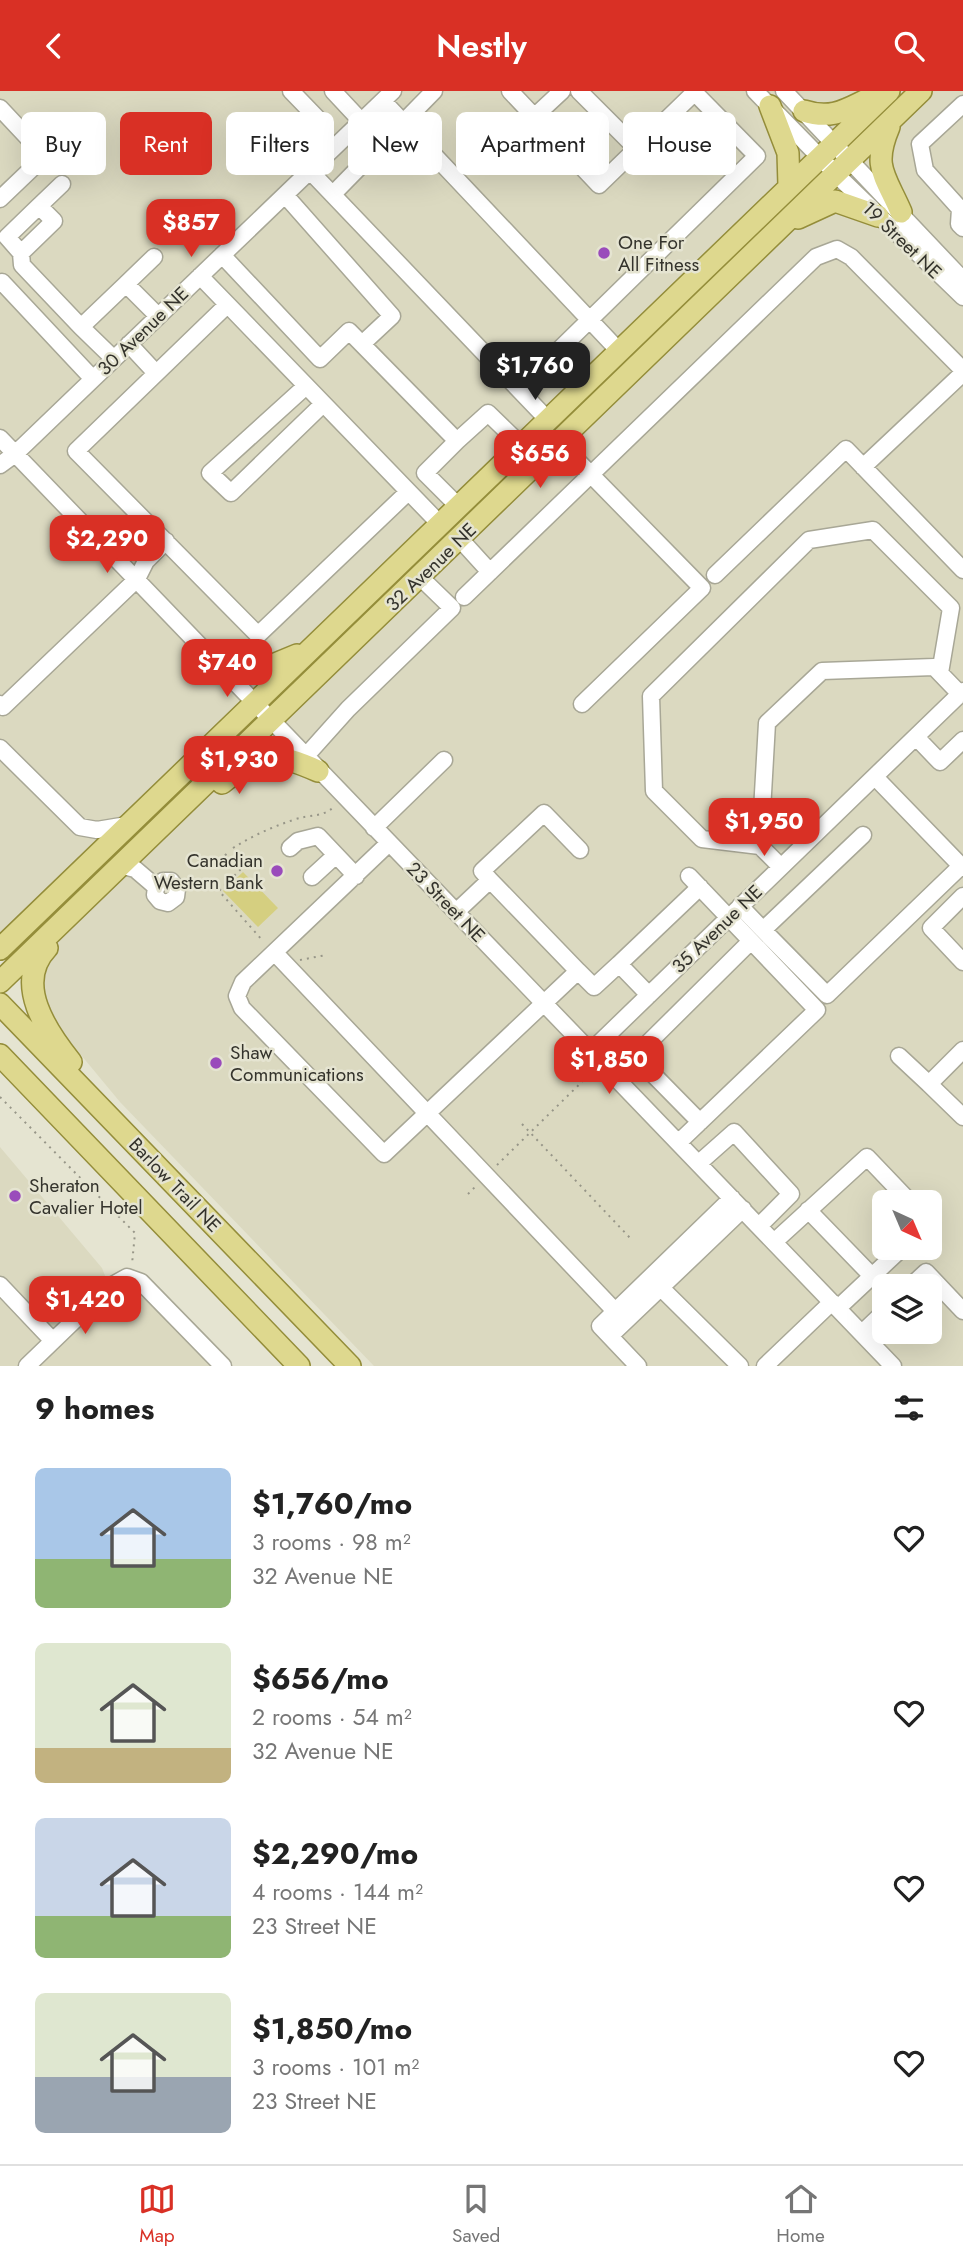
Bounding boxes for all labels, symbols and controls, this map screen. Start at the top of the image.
text: Nestly [436,23,527,69]
icon: back [35,27,73,65]
icon: search [890,27,928,65]
chip: Buy [21,112,106,175]
chip: Rent [120,112,212,175]
chip: Filters [226,112,334,175]
chip: New [348,112,442,175]
chip: Apartment [456,112,609,175]
chip: House [623,112,736,175]
street label: 19 Street NE [856,195,948,285]
pin: $857 [150,199,232,259]
text: $857 [162,205,220,239]
place label: One For All Fitness [618,229,699,278]
marker: One For All Fitness [596,245,612,261]
street label: 30 Avenue NE [91,280,195,382]
pin: $1,760 [478,343,592,402]
text: $1,760 [496,348,574,382]
pin: $656 [499,431,581,490]
text: $656 [510,436,570,470]
pin: $2,290 [50,515,164,575]
street label: 32 Avenue NE [380,517,482,617]
text: $2,290 [66,521,148,555]
pin: $740 [186,639,268,699]
text: $740 [197,645,257,679]
pin: $1,930 [182,737,296,796]
text: $1,930 [200,742,278,776]
pin: $1,950 [707,799,821,858]
text: $1,950 [725,804,803,838]
place label: Canadian Western Bank [154,847,264,896]
street label: 23 Street NE [400,856,492,948]
marker: Canadian Western Bank [269,863,285,879]
street label: 35 Avenue NE [666,879,768,979]
pin: $1,850 [552,1037,666,1096]
place label: Shaw Communications [230,1039,364,1088]
text: $1,850 [570,1042,648,1076]
marker: Shaw Communications [208,1055,224,1071]
street label: Barlow Trail NE [123,1132,227,1238]
place label: Sheraton Cavalier Hotel [29,1172,143,1221]
marker: Sheraton Cavalier Hotel [7,1188,23,1204]
north arrow [872,1190,942,1260]
map controls [872,1190,942,1344]
button: layers [872,1274,942,1344]
pin: $1,420 [28,1277,142,1336]
text: $1,420 [45,1282,125,1316]
text: 9 homes [35,1387,154,1430]
icon: filters [890,1389,928,1427]
text: $1,760/mo [252,1482,412,1525]
icon: home [91,1496,175,1580]
icon: heart [890,1519,928,1557]
text: 3 rooms · 98 m² [252,1525,411,1559]
text: 32 Avenue NE [252,1559,394,1593]
text: $656/mo [252,1657,389,1700]
icon: home [91,1671,175,1755]
icon: heart [890,1694,928,1732]
text: 2 rooms · 54 m² [252,1700,412,1734]
text: 32 Avenue NE [252,1734,394,1768]
text: $2,290/mo [252,1832,418,1875]
icon: home [91,1846,175,1930]
icon: heart [890,1869,928,1907]
text: 4 rooms · 144 m² [252,1875,423,1909]
text: 23 Street NE [252,1909,377,1943]
text: $1,850/mo [252,2007,412,2050]
icon: home [91,2021,175,2105]
icon: heart [890,2044,928,2082]
text: 3 rooms · 101 m² [252,2050,419,2084]
text: 23 Street NE [252,2084,377,2118]
tab: Map [138,2180,176,2249]
tab: Saved [452,2180,500,2249]
tab: Home [776,2180,825,2249]

